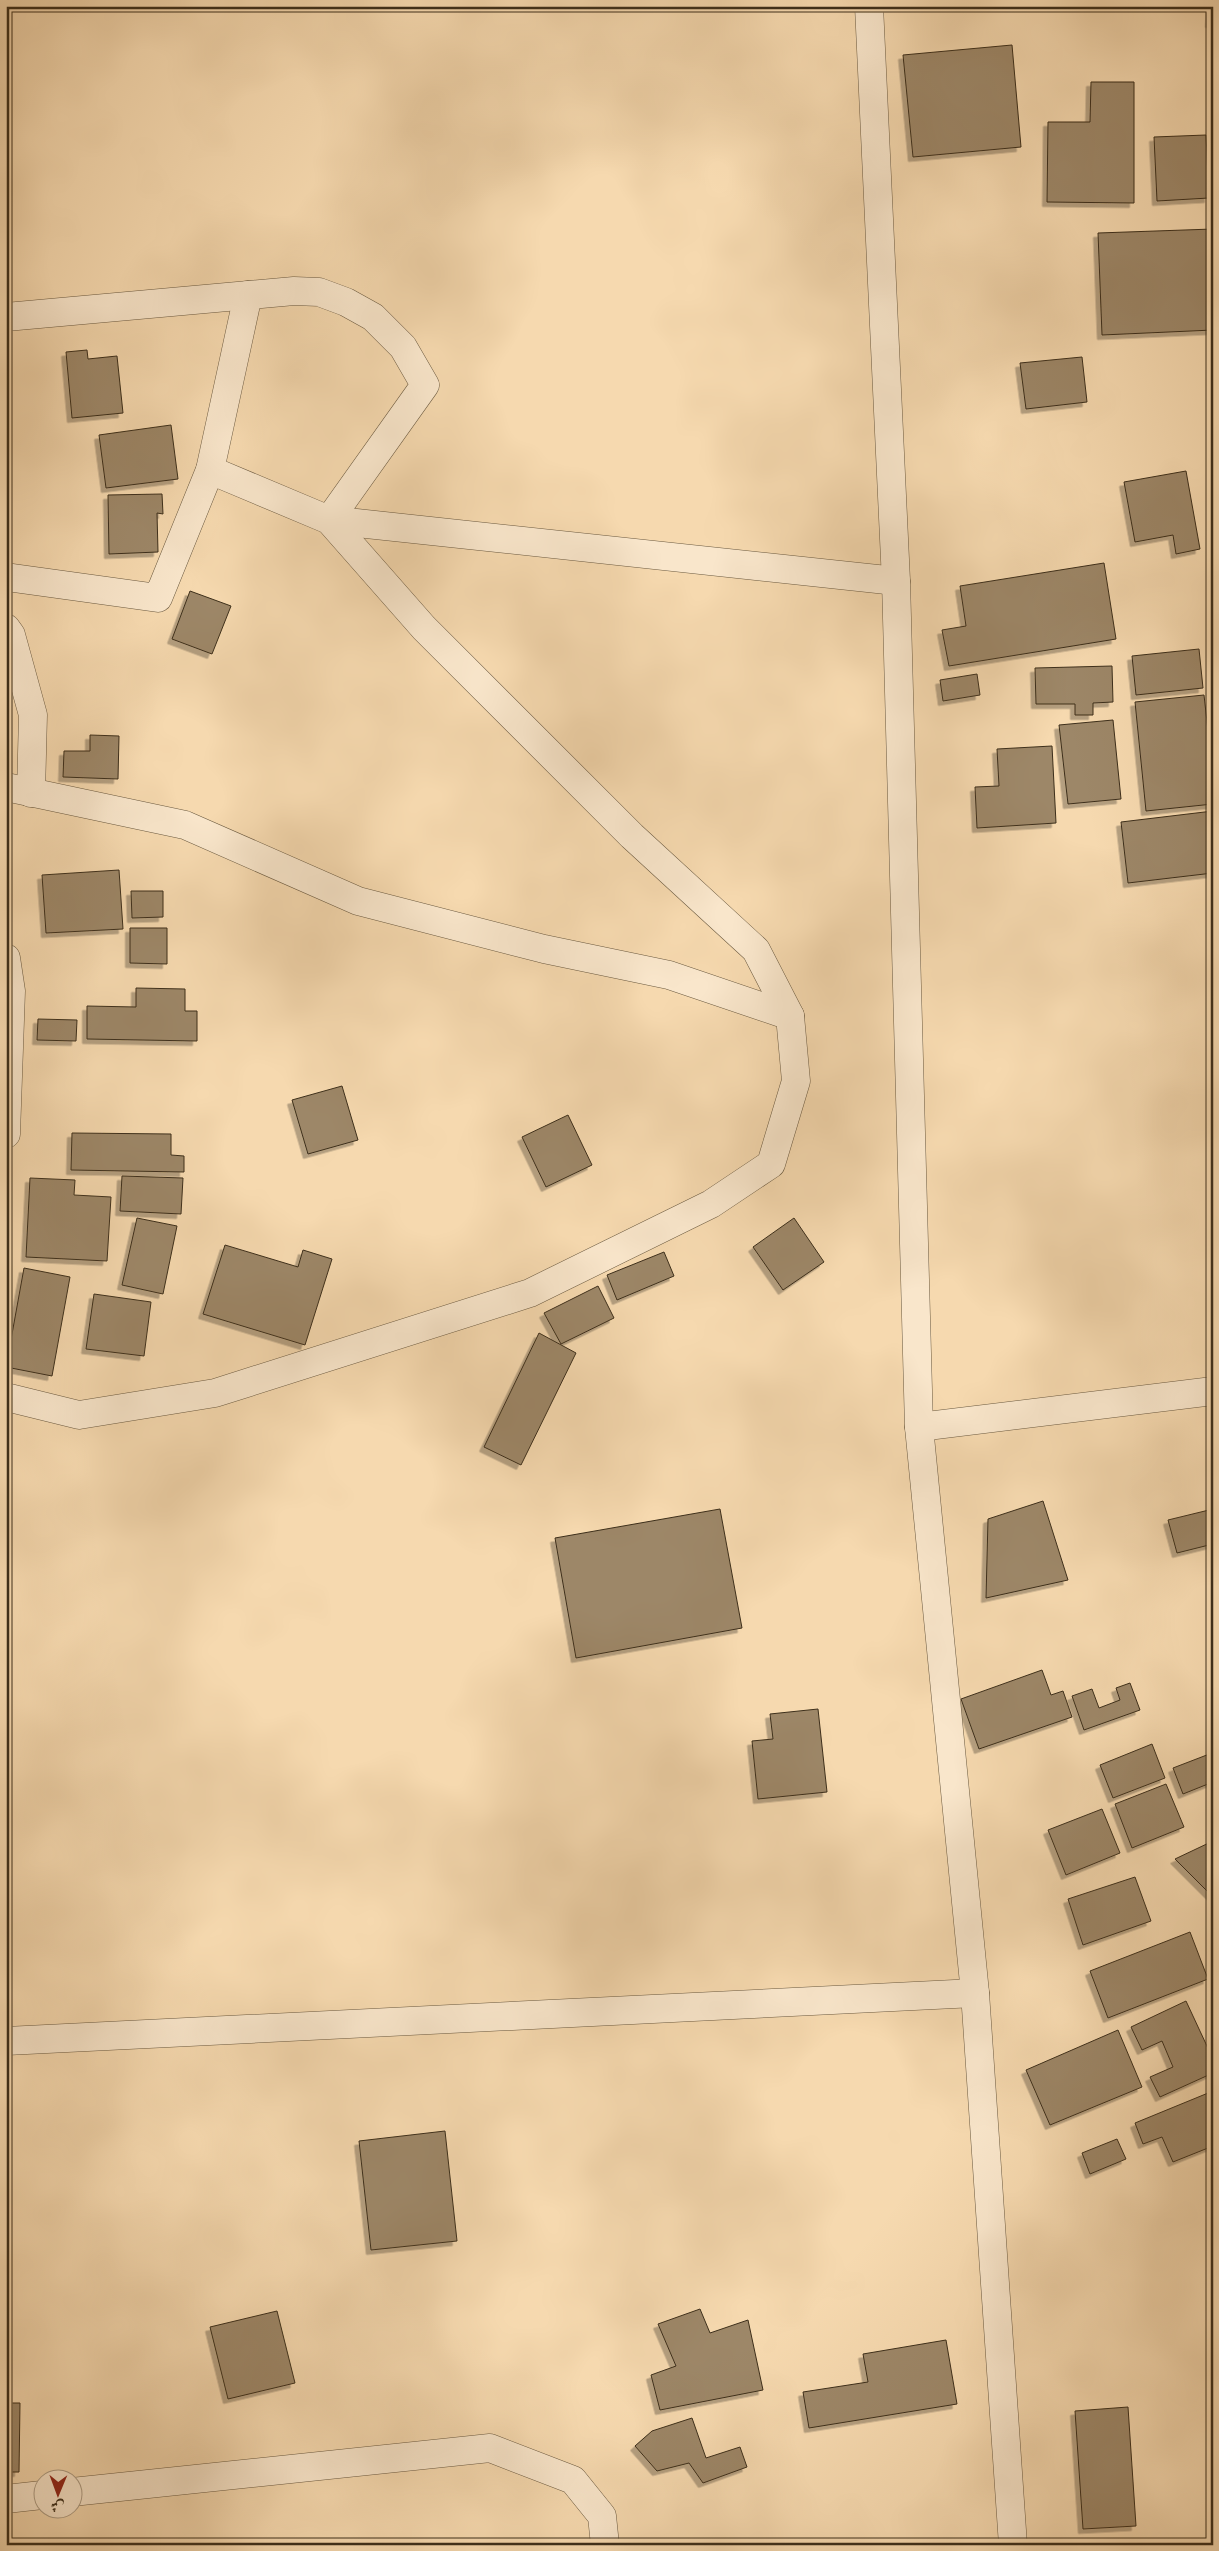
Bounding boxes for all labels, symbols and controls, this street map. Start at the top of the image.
north arrow [32,2468,82,2518]
text: ش [51,2499,65,2513]

